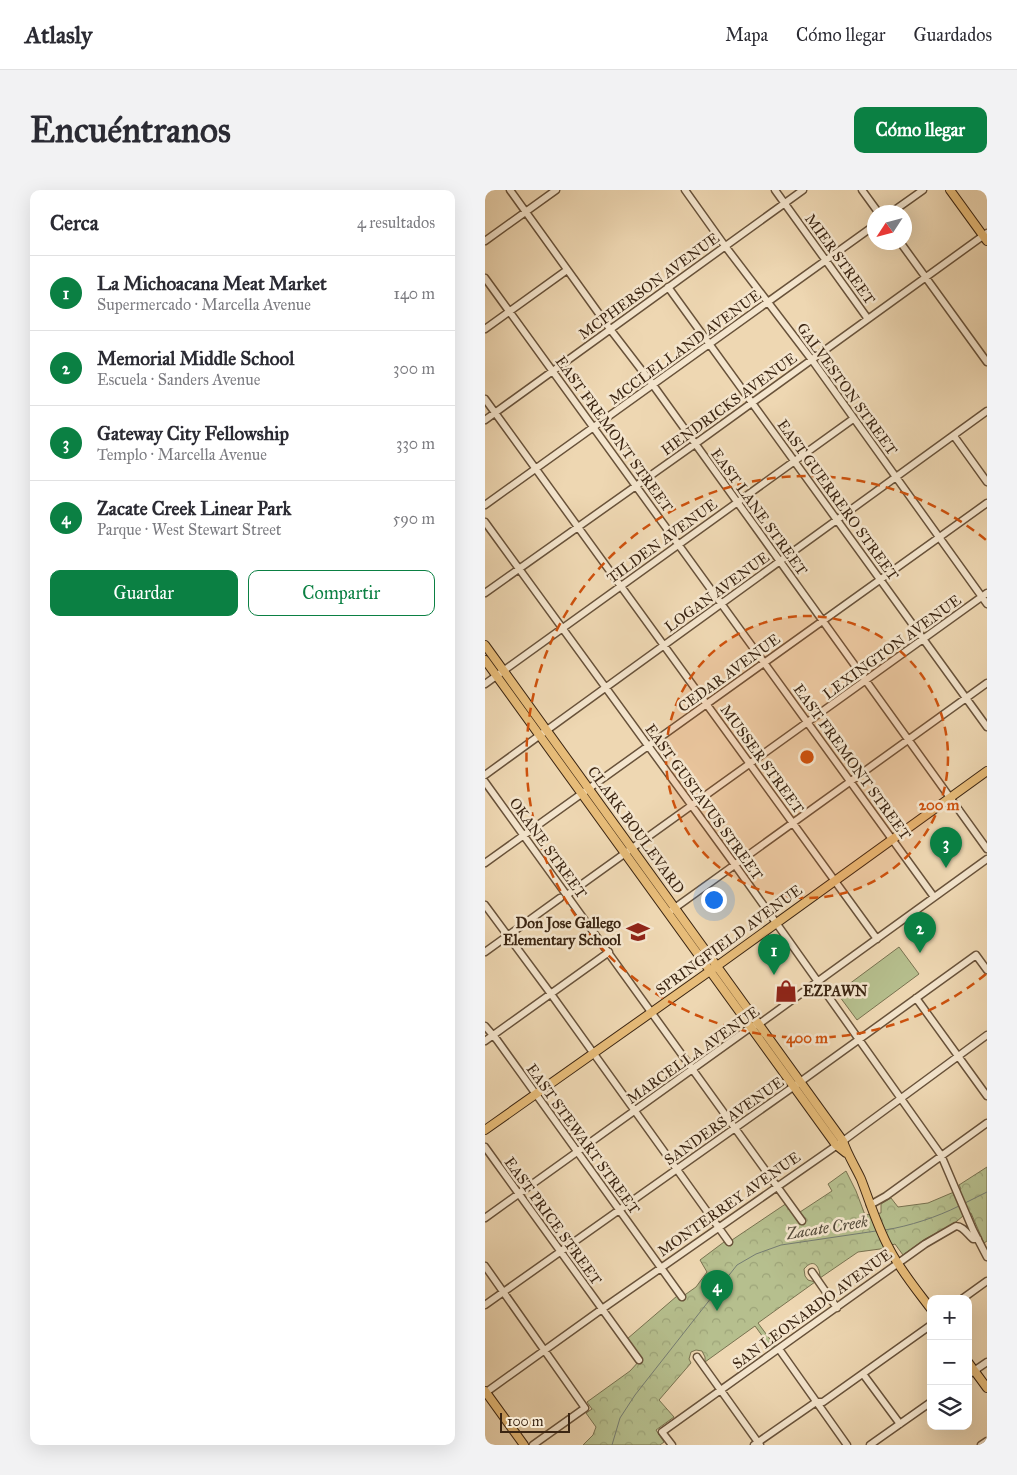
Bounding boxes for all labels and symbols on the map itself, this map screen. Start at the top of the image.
north arrow [867,205,912,250]
street label: MIER STREET [801,210,879,308]
street label: MCPHERSON AVENUE [575,229,723,343]
street label: MCCLELLAND AVENUE [605,286,765,408]
street label: GALVESTON STREET [793,319,901,459]
street label: HENDRICKS AVENUE [658,349,800,459]
street label: EAST FREMONT STREET [551,353,677,515]
street label: EAST GUERRERO STREET [774,416,902,584]
street label: EAST LANE STREET [707,445,811,579]
street label: TILDEN AVENUE [603,495,721,587]
street label: LOGAN AVENUE [661,548,773,636]
street label: LEXINGTON AVENUE [819,591,965,703]
street label: CEDAR AVENUE [674,630,784,716]
street label: EAST FREMONT STREET [789,681,915,843]
street label: MUSSER STREET [716,701,808,817]
street label: EAST GUSTAVUS STREET [641,720,767,884]
centre of rings [798,748,816,766]
street label: CLARK BOULEVARD [584,763,688,897]
street label: OKANE STREET [505,794,591,902]
text: 200 m [919,796,960,814]
pin: 3 [930,827,962,868]
street label: SPRINGFIELD AVENUE [652,881,806,999]
your location [701,887,727,913]
pin: 2 [904,912,936,953]
place label: Don Jose Gallego Elementary School [503,914,622,950]
school or university icon: Don Jose Gallego Elementary School [625,919,651,945]
pin: 1 [758,934,790,975]
shop icon: EZPAWN [773,978,799,1004]
place label: EZPAWN [803,982,868,1000]
street label: MARCELLA AVENUE [623,1002,763,1108]
text: 400 m [786,1029,828,1048]
street label: EAST STEWART STREET [522,1060,644,1218]
street label: SANDERS AVENUE [661,1073,787,1169]
street label: MONTERREY AVENUE [654,1148,804,1260]
street label: EAST PRICE STREET [501,1153,605,1289]
water label: Zacate Creek [784,1212,869,1243]
street label: SAN LEONARDO AVENUE [729,1245,896,1373]
pin: 4 [701,1270,733,1311]
scale bar [500,1410,570,1433]

